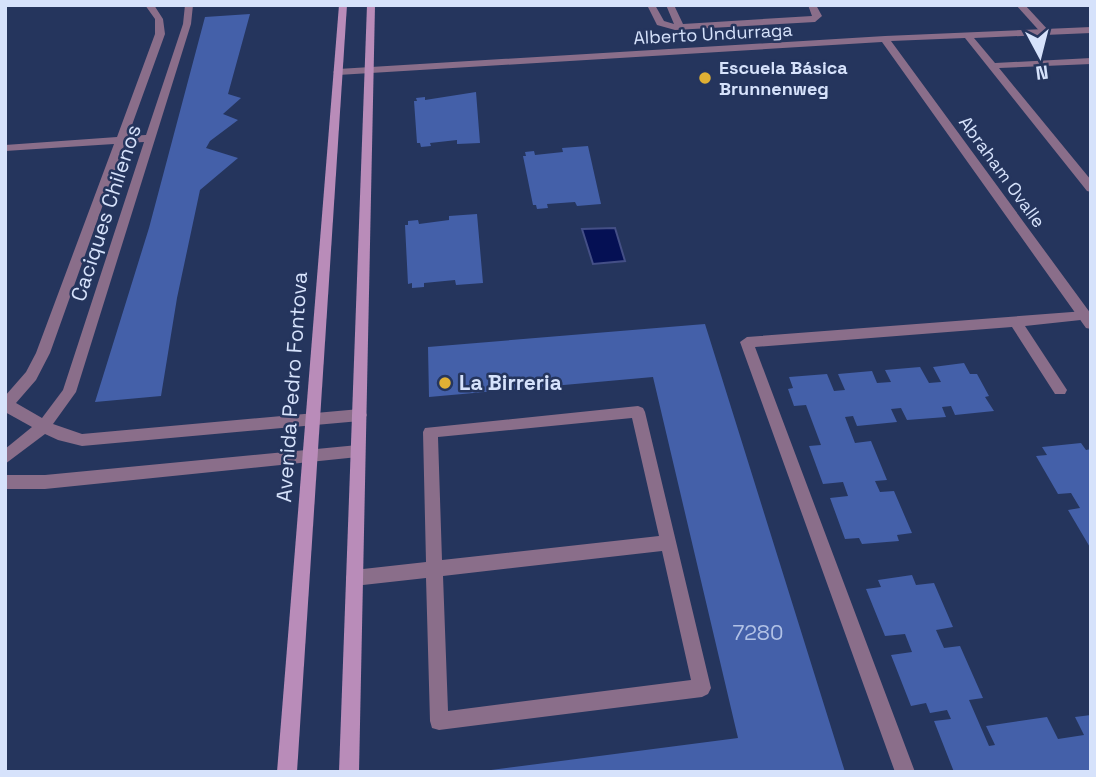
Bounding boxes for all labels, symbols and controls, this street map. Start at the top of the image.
street label: Alberto Undurraga [633,18,793,49]
north arrow [1005,21,1075,91]
place label: Escuela Básica Brunnenweg [719,56,848,100]
text: N [1034,59,1050,86]
marker: Escuela Básica Brunnenweg [697,70,713,86]
street label: Abraham Ovalle [954,111,1051,232]
street label: Caciques Chilenos [64,121,147,305]
street label: Avenida Pedro Fontova [270,271,313,503]
place label: La Birreria [459,369,562,396]
marker: La Birreria [437,375,453,391]
house number: 7280 [733,619,783,646]

